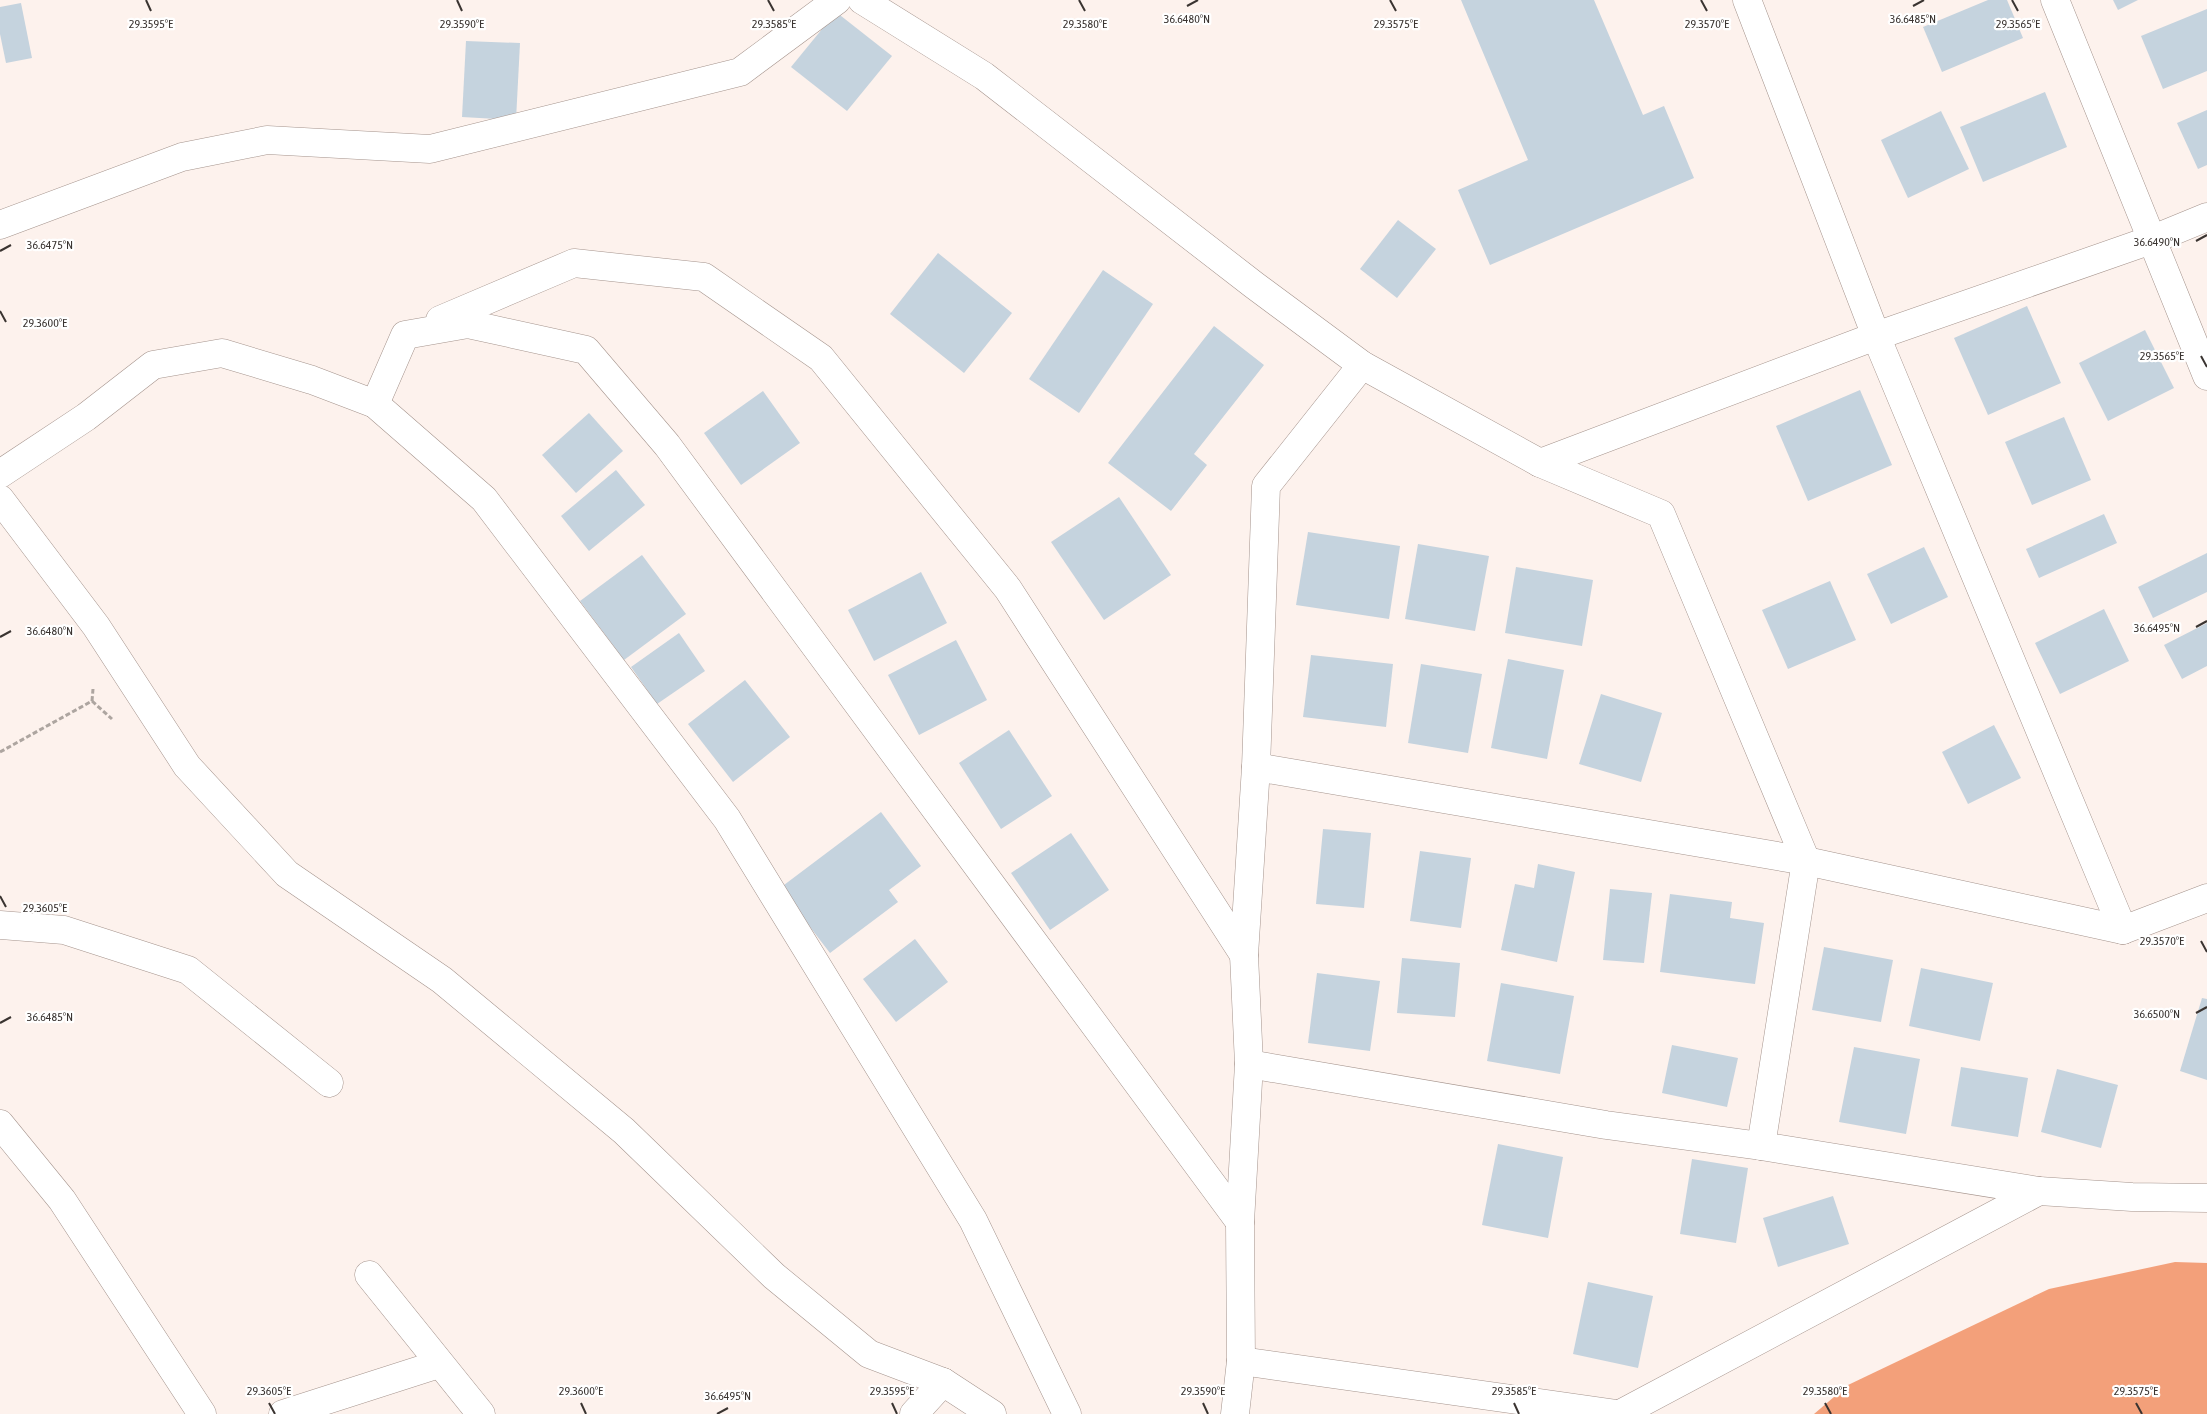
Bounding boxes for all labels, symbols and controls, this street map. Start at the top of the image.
text: 36.6480°N [1164,12,1210,26]
text: 36.6485°N [1890,12,1936,26]
text: 29.3595°E [129,17,173,31]
text: 29.3590°E [440,17,484,31]
text: 29.3585°E [752,17,796,31]
text: 29.3580°E [1063,17,1107,31]
text: 29.3575°E [1374,17,1418,31]
text: 29.3570°E [1685,17,1729,31]
text: 29.3565°E [1996,17,2040,31]
text: 36.6490°N [2134,235,2180,249]
text: 36.6475°N [27,238,73,252]
text: 29.3600°E [23,316,67,330]
text: 29.3565°E [2140,349,2184,363]
text: 36.6495°N [2134,621,2180,635]
text: 36.6480°N [27,624,73,638]
text: 29.3605°E [23,901,67,915]
text: 29.3570°E [2140,934,2184,948]
text: 36.6500°N [2134,1007,2180,1021]
text: 36.6485°N [27,1010,73,1024]
text: 29.3605°E [247,1384,291,1398]
text: 29.3600°E [559,1384,603,1398]
text: 29.3595°E [870,1384,914,1398]
text: 29.3590°E [1181,1384,1225,1398]
text: 29.3585°E [1492,1384,1536,1398]
text: 29.3580°E [1803,1384,1847,1398]
text: 29.3575°E [2114,1384,2158,1398]
text: 36.6495°N [705,1389,751,1403]

